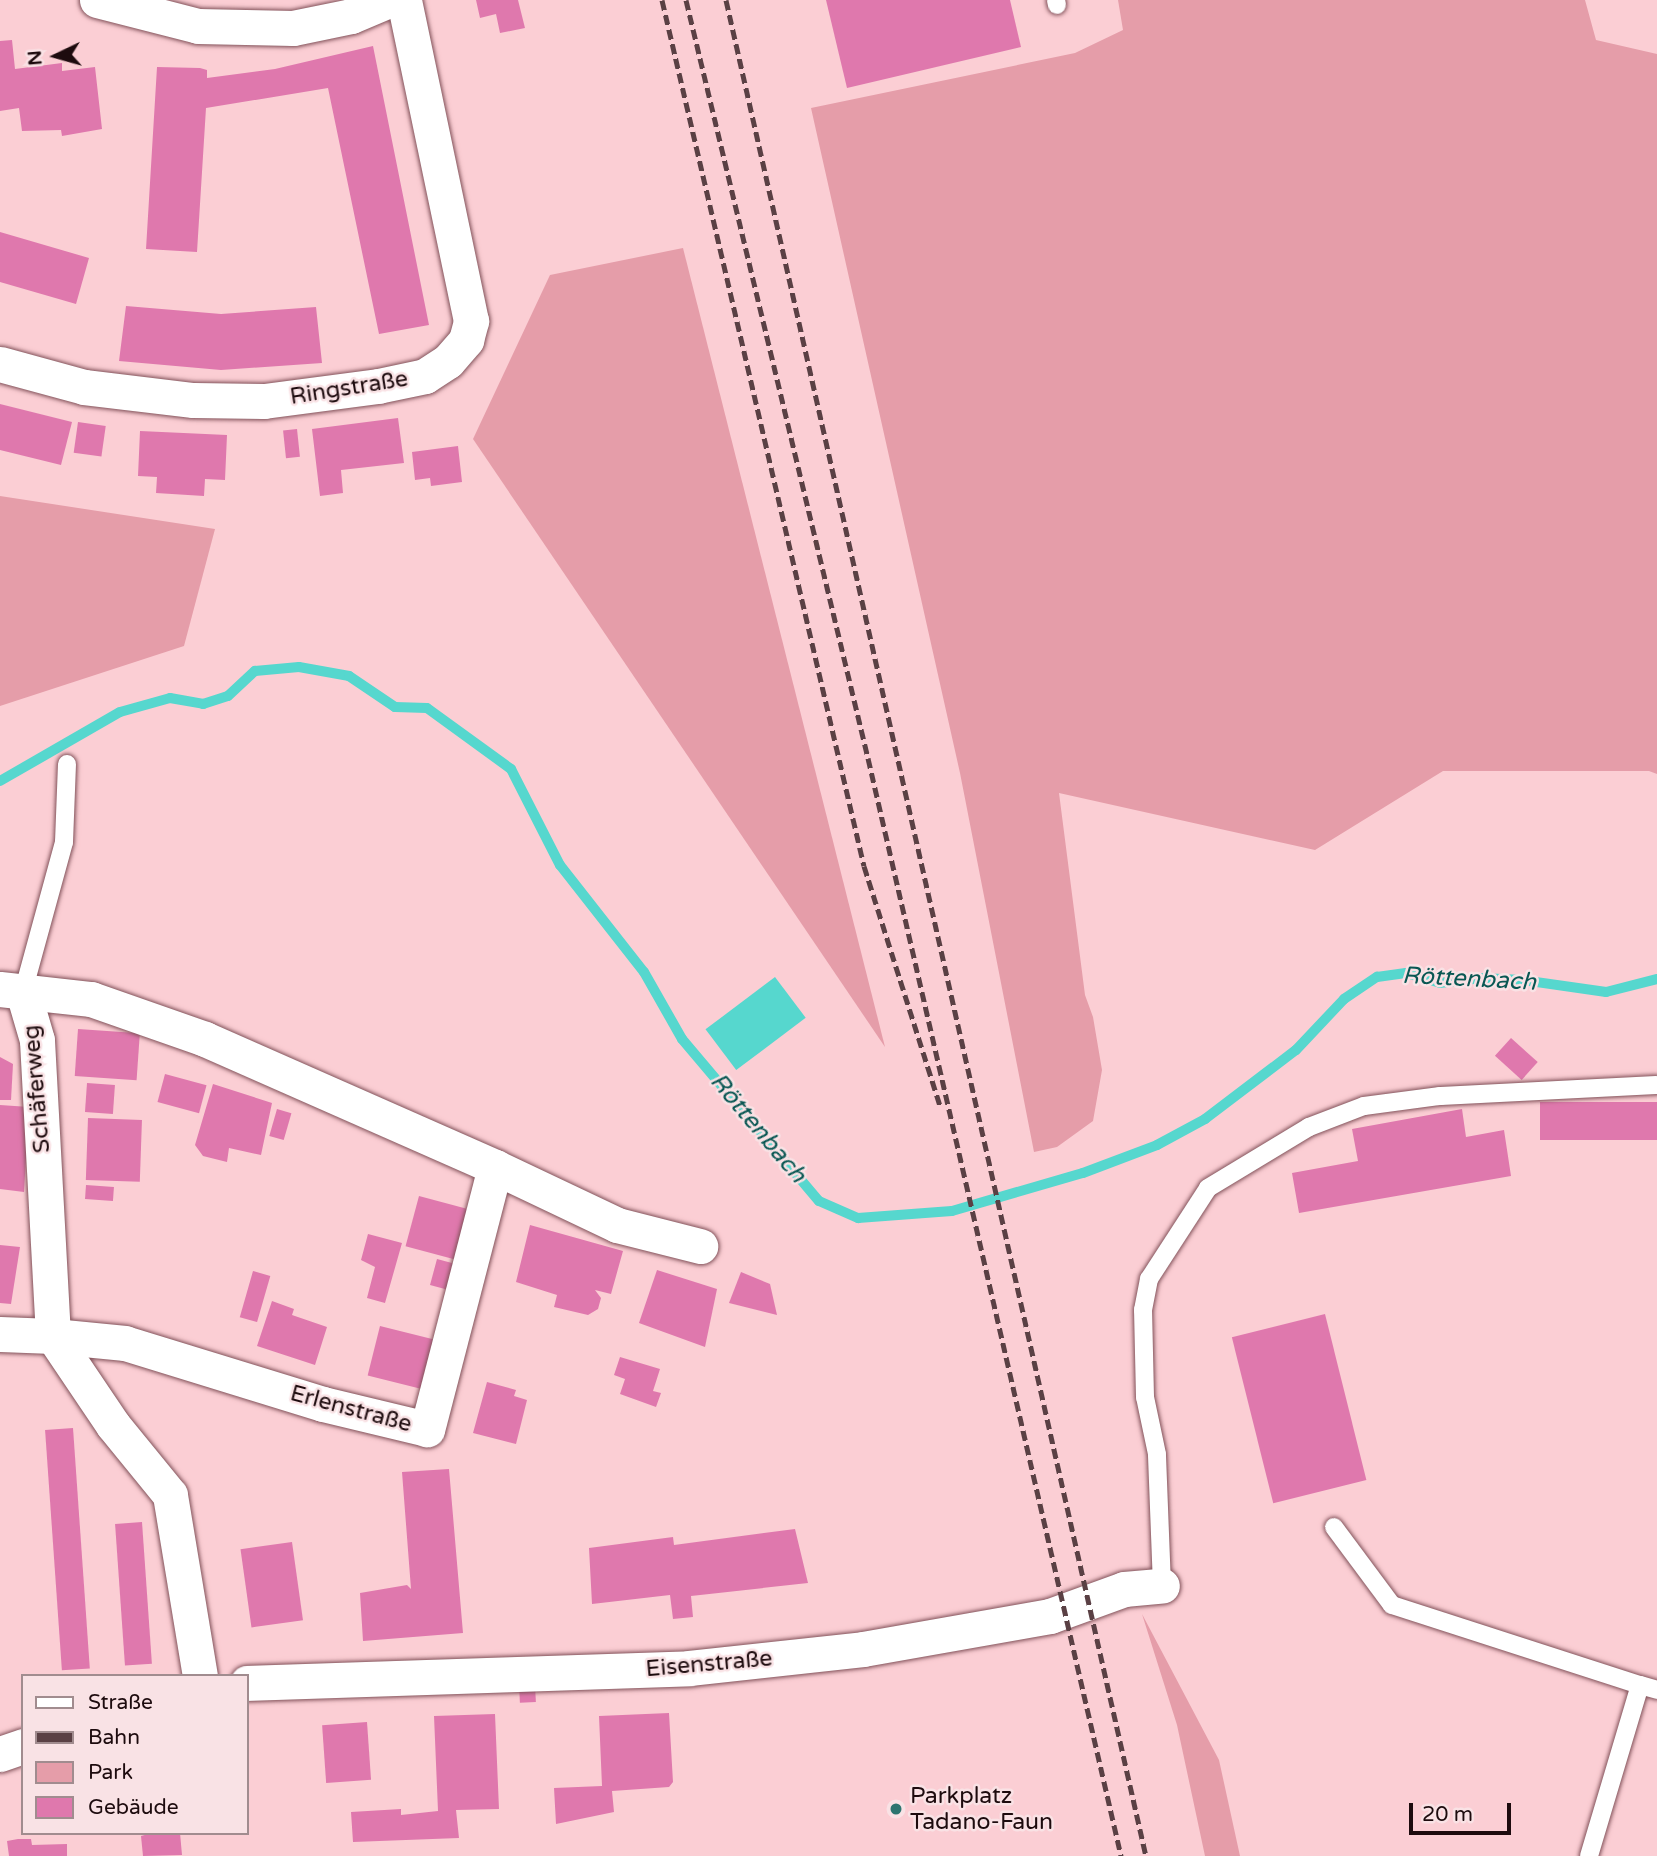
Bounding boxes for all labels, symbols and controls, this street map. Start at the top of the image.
north arrow [21,21,91,91]
text: N [23,49,47,66]
street label: Ringstraße [288,365,410,411]
water label: Röttenbach [1401,961,1537,997]
street label: Schäferweg [18,1024,56,1154]
water label: Röttenbach [704,1067,812,1189]
street label: Erlenstraße [287,1380,415,1438]
street label: Eisenstraße [645,1645,773,1683]
legend [21,1674,248,1835]
text: Straße [88,1690,153,1715]
text: Bahn [88,1725,140,1750]
text: Park [88,1760,133,1785]
place label: Parkplatz Tadano-Faun [910,1782,1053,1836]
scale bar [1412,1790,1514,1834]
text: Gebäude [88,1795,179,1820]
marker: Parkplatz Tadano-Faun [888,1801,904,1817]
text: 20 m [1422,1802,1473,1827]

